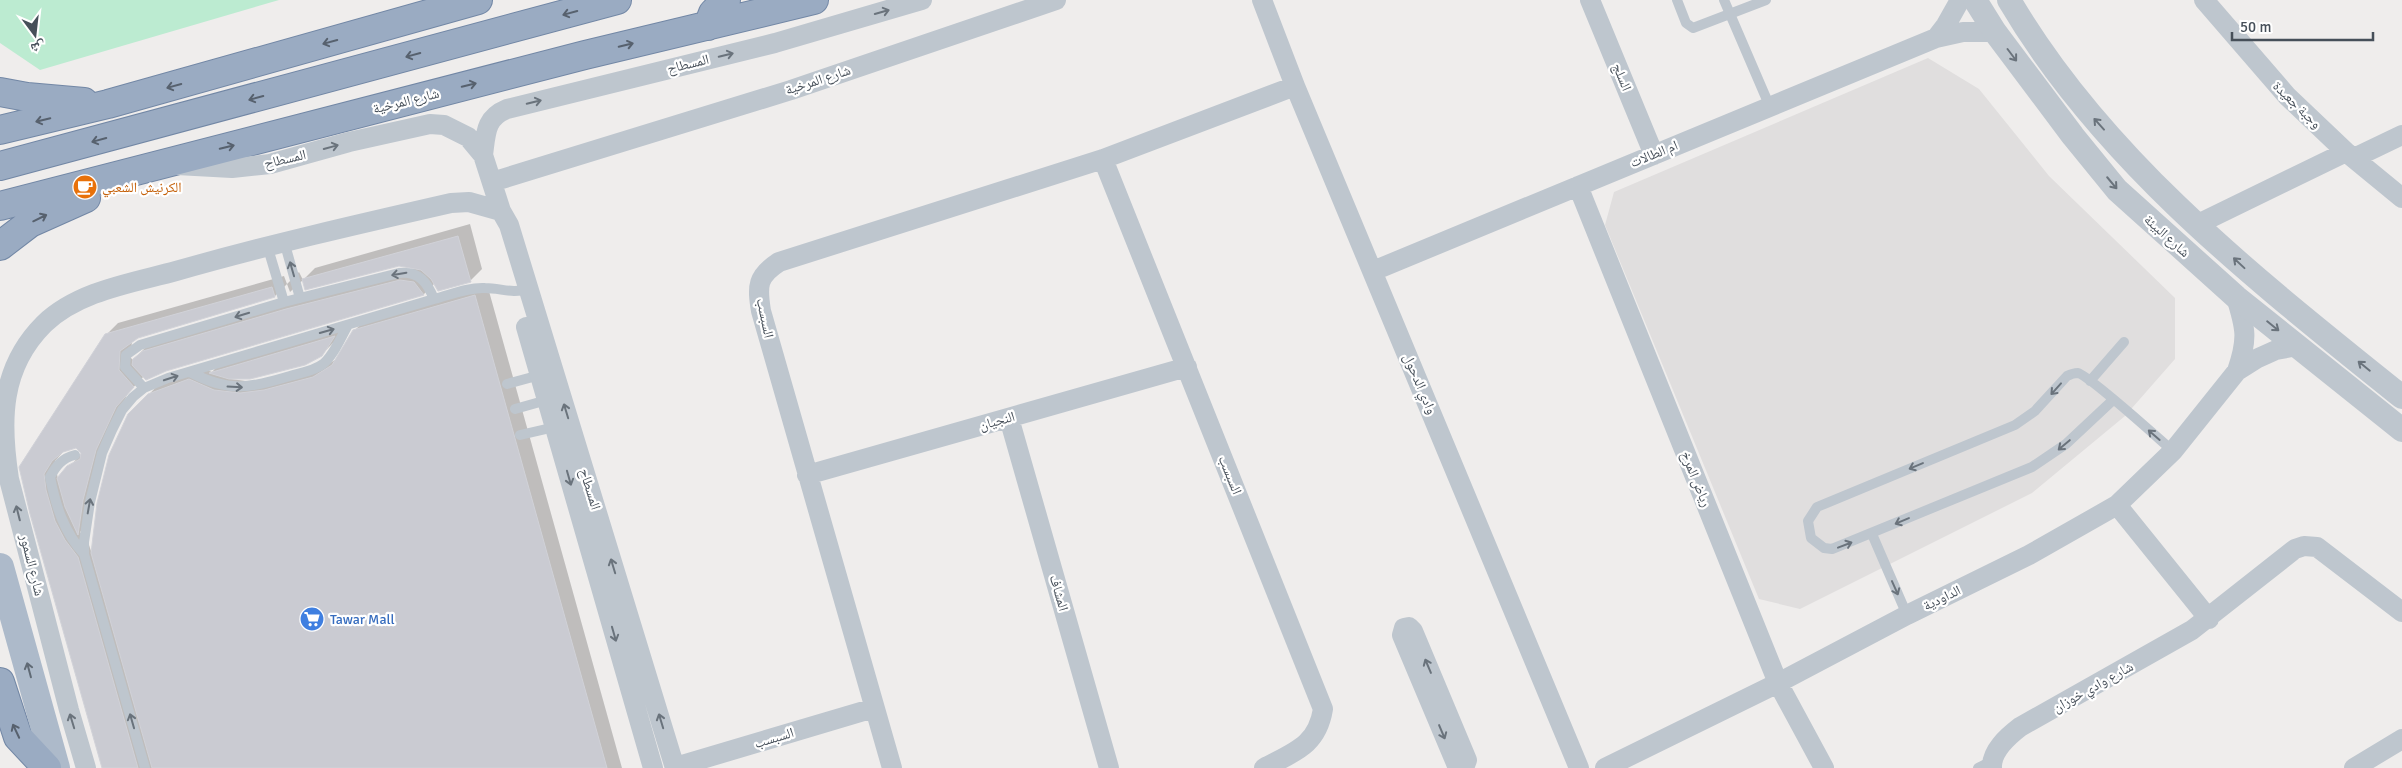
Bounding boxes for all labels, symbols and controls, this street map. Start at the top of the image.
one-way arrow [874,6,890,16]
one-way arrow [562,8,578,18]
north arrow [10,10,60,60]
scale bar [2232,10,2373,42]
text: 50 m [2240,18,2271,36]
text: ش [29,37,48,57]
one-way arrow [323,38,339,48]
one-way arrow [618,40,634,50]
one-way arrow [2007,48,2017,62]
one-way arrow [717,50,733,59]
one-way arrow [405,51,421,61]
street label: المسطاح [665,51,711,78]
street label: شارع المرخية [783,61,853,99]
street label: السلج [1608,61,1635,94]
street label: وجبة جعيدة [2269,78,2325,132]
one-way arrow [460,80,476,89]
one-way arrow [166,81,182,91]
street label: شارع المرخية [371,85,441,118]
one-way arrow [249,94,265,103]
one-way arrow [526,97,542,106]
one-way arrow [36,116,52,125]
one-way arrow [2093,117,2104,130]
one-way arrow [92,136,108,145]
street label: ام الطالات [1628,137,1681,172]
one-way arrow [218,142,234,151]
one-way arrow [323,142,339,151]
street label: المسطاح [262,146,308,173]
cafe icon: الكرنيش الشعبي [72,174,98,200]
one-way arrow [2106,177,2117,190]
place label: الكرنيش الشعبي [102,179,182,198]
street label: شارع البيئة [2140,211,2193,262]
one-way arrow [32,213,47,223]
one-way arrow [2232,257,2245,269]
one-way arrow [286,262,296,278]
one-way arrow [392,269,408,279]
street label: السبسب [752,296,778,340]
one-way arrow [235,310,251,320]
one-way arrow [2266,320,2279,331]
one-way arrow [318,326,334,336]
street label: وادي الدحول [1397,351,1440,418]
one-way arrow [2358,361,2371,372]
one-way arrow [163,372,179,382]
one-way arrow [2050,382,2062,395]
one-way arrow [227,383,243,392]
one-way arrow [560,403,570,419]
street label: النجيان [977,408,1017,434]
one-way arrow [2147,429,2160,441]
one-way arrow [2058,440,2071,451]
street label: رياض المرخ [1676,449,1715,510]
street label: السبسب [1215,453,1245,497]
one-way arrow [1909,461,1924,471]
street label: المسطاح [575,466,604,512]
one-way arrow [565,469,575,485]
one-way arrow [85,499,95,515]
one-way arrow [13,506,22,522]
one-way arrow [1895,517,1910,527]
street label: شارع السمور [15,531,48,598]
one-way arrow [1837,539,1852,548]
one-way arrow [608,558,618,574]
street label: المشاف [1046,573,1072,613]
one-way arrow [1891,580,1901,595]
street label: الداودية [1920,582,1964,614]
supermarket icon: Tawar Mall [299,606,325,632]
place label: Tawar Mall [330,611,395,628]
one-way arrow [610,625,620,641]
street label: شارع وادي خوزان [2050,658,2138,718]
one-way arrow [1423,659,1433,674]
one-way arrow [23,663,33,679]
one-way arrow [67,714,77,730]
one-way arrow [126,714,136,730]
one-way arrow [656,714,665,730]
one-way arrow [11,724,20,739]
street label: السبسب [752,724,796,752]
one-way arrow [1437,724,1447,739]

